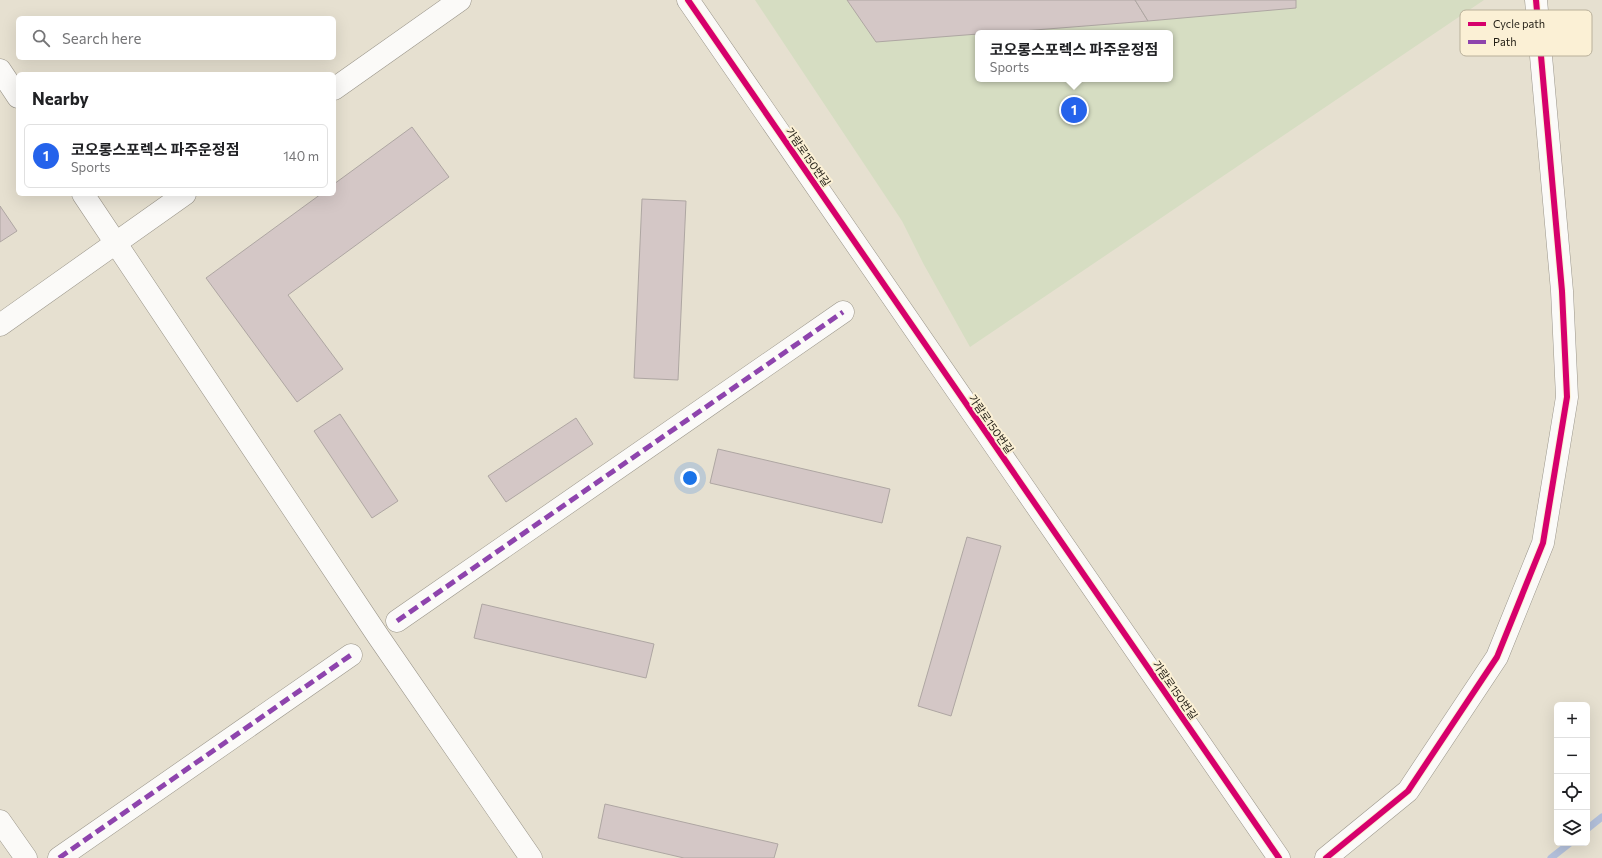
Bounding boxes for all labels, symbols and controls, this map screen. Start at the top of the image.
legend [1460,10,1592,56]
search box [16,16,336,60]
text: Cycle path [1493,17,1545,30]
icon: search [30,27,52,49]
text: Search here [62,29,141,47]
popup [975,30,1173,82]
text: Path [1493,35,1516,48]
text: 코오롱스포렉스 파주운정점 [990,40,1158,58]
text: Sports [990,59,1029,75]
text: Nearby [32,88,89,109]
pin: 1 [1061,95,1087,125]
street label: 가람로150번길 [783,125,833,189]
text: 코오롱스포렉스 파주운정점 [71,140,239,158]
text: 1 [43,148,49,164]
text: 140 m [283,148,319,164]
text: Sports [71,159,111,175]
street label: 가람로150번길 [966,392,1016,456]
your location [680,468,700,488]
street label: 가람로150번길 [1150,658,1200,722]
map controls [1554,702,1590,846]
button: + [1554,702,1590,738]
button: − [1554,738,1590,774]
button: locate [1554,774,1590,810]
button: layers [1554,810,1590,846]

